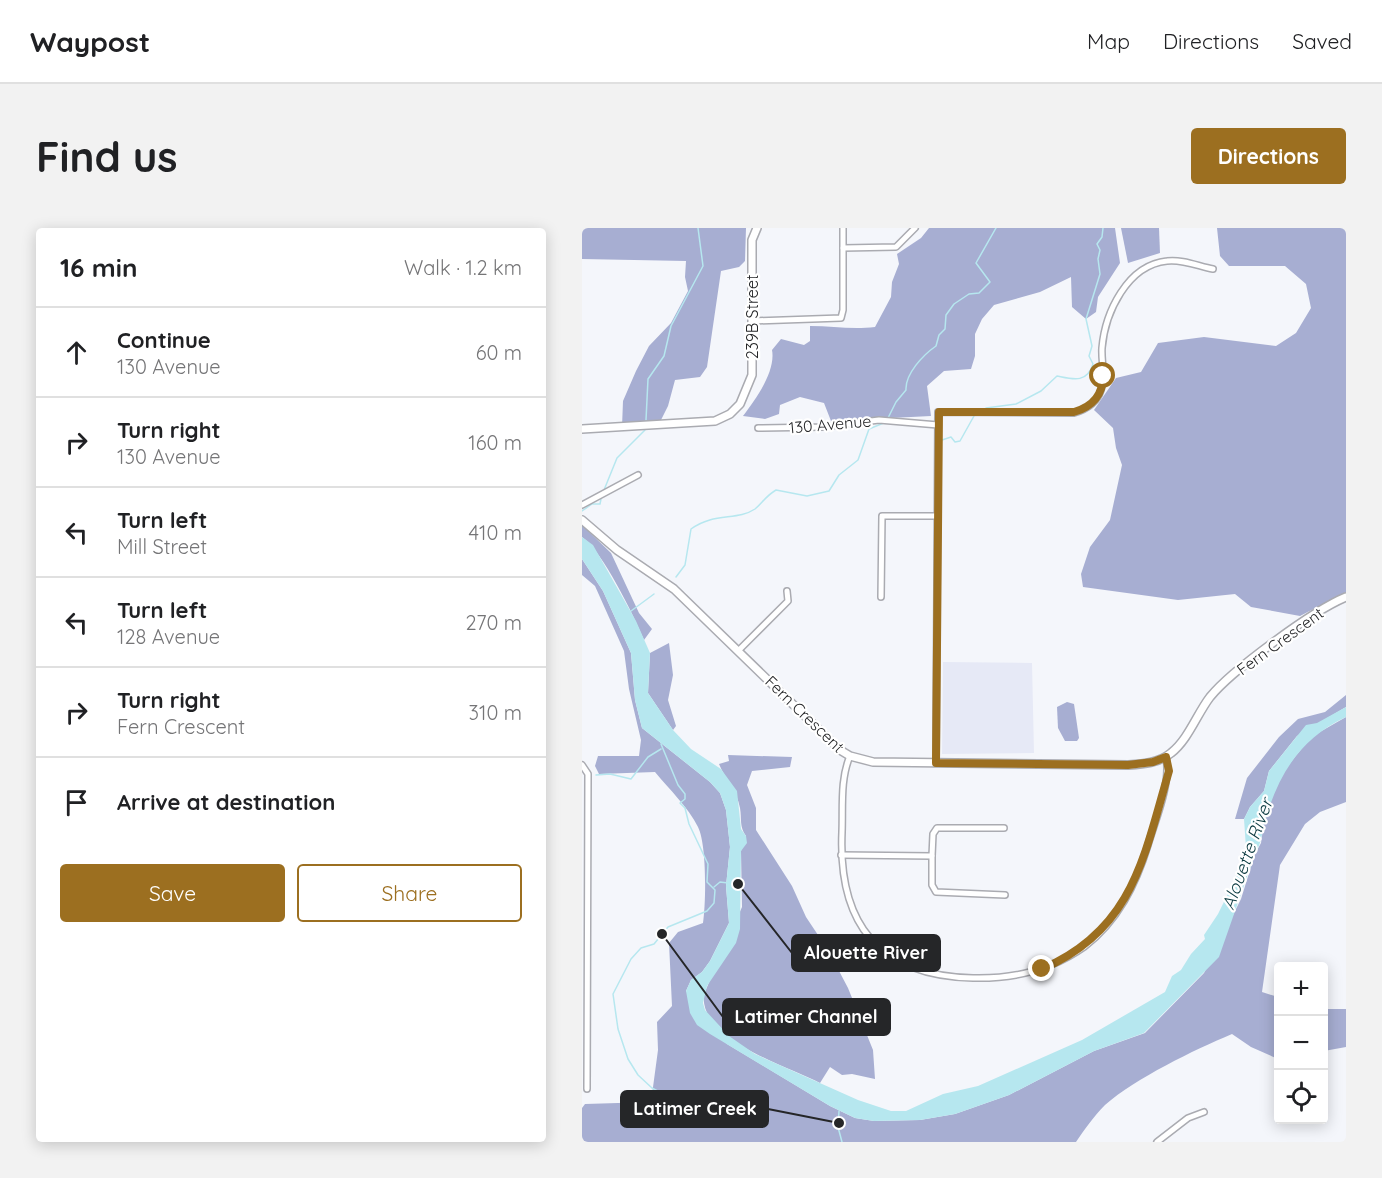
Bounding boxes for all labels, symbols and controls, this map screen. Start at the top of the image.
text: Waypost [30,24,150,59]
text: Map [1087,28,1130,54]
text: Directions [1163,28,1259,54]
text: Saved [1292,28,1352,54]
button: Directions [1191,128,1346,184]
text: Find us [36,130,178,183]
text: 16 min [60,251,137,284]
text: Walk · 1.2 km [404,255,522,280]
street label: 239B Street [742,275,762,359]
text: Continue [117,326,211,354]
icon: ahead [60,336,93,369]
text: 60 m [476,340,522,365]
text: 130 Avenue [117,354,221,379]
route start [1089,362,1115,388]
street label: 130 Avenue [788,410,872,438]
text: Turn right [117,416,221,444]
icon: right [60,426,93,459]
text: 160 m [468,430,522,455]
text: 130 Avenue [117,444,221,469]
text: Turn left [117,506,207,534]
icon: left [60,516,93,549]
text: 410 m [469,520,522,545]
text: Mill Street [117,534,207,559]
text: Turn left [117,596,207,624]
street label: Fern Crescent [1233,603,1327,679]
icon: left [60,606,93,639]
text: 270 m [465,610,522,635]
text: 128 Avenue [117,624,220,649]
street label: Fern Crescent [761,671,849,757]
text: Turn right [117,686,221,714]
icon: right [60,696,93,729]
text: 310 m [469,700,522,725]
text: Fern Crescent [117,714,245,739]
icon: arrive [60,786,93,819]
text: Arrive at destination [117,788,335,816]
water label: Alouette River [1216,793,1278,913]
button: Save [60,864,285,922]
button: Share [297,864,522,922]
callout: Alouette River [792,935,940,971]
text: Alouette River [804,941,928,964]
route end [1028,955,1054,981]
map controls [1274,962,1328,1124]
button: + [1274,962,1328,1016]
callout: Latimer Channel [723,999,890,1035]
text: Latimer Channel [734,1005,878,1028]
button: − [1274,1016,1328,1070]
button: locate [1274,1070,1328,1124]
callout: Latimer Creek [621,1091,768,1127]
text: Latimer Creek [633,1097,757,1120]

